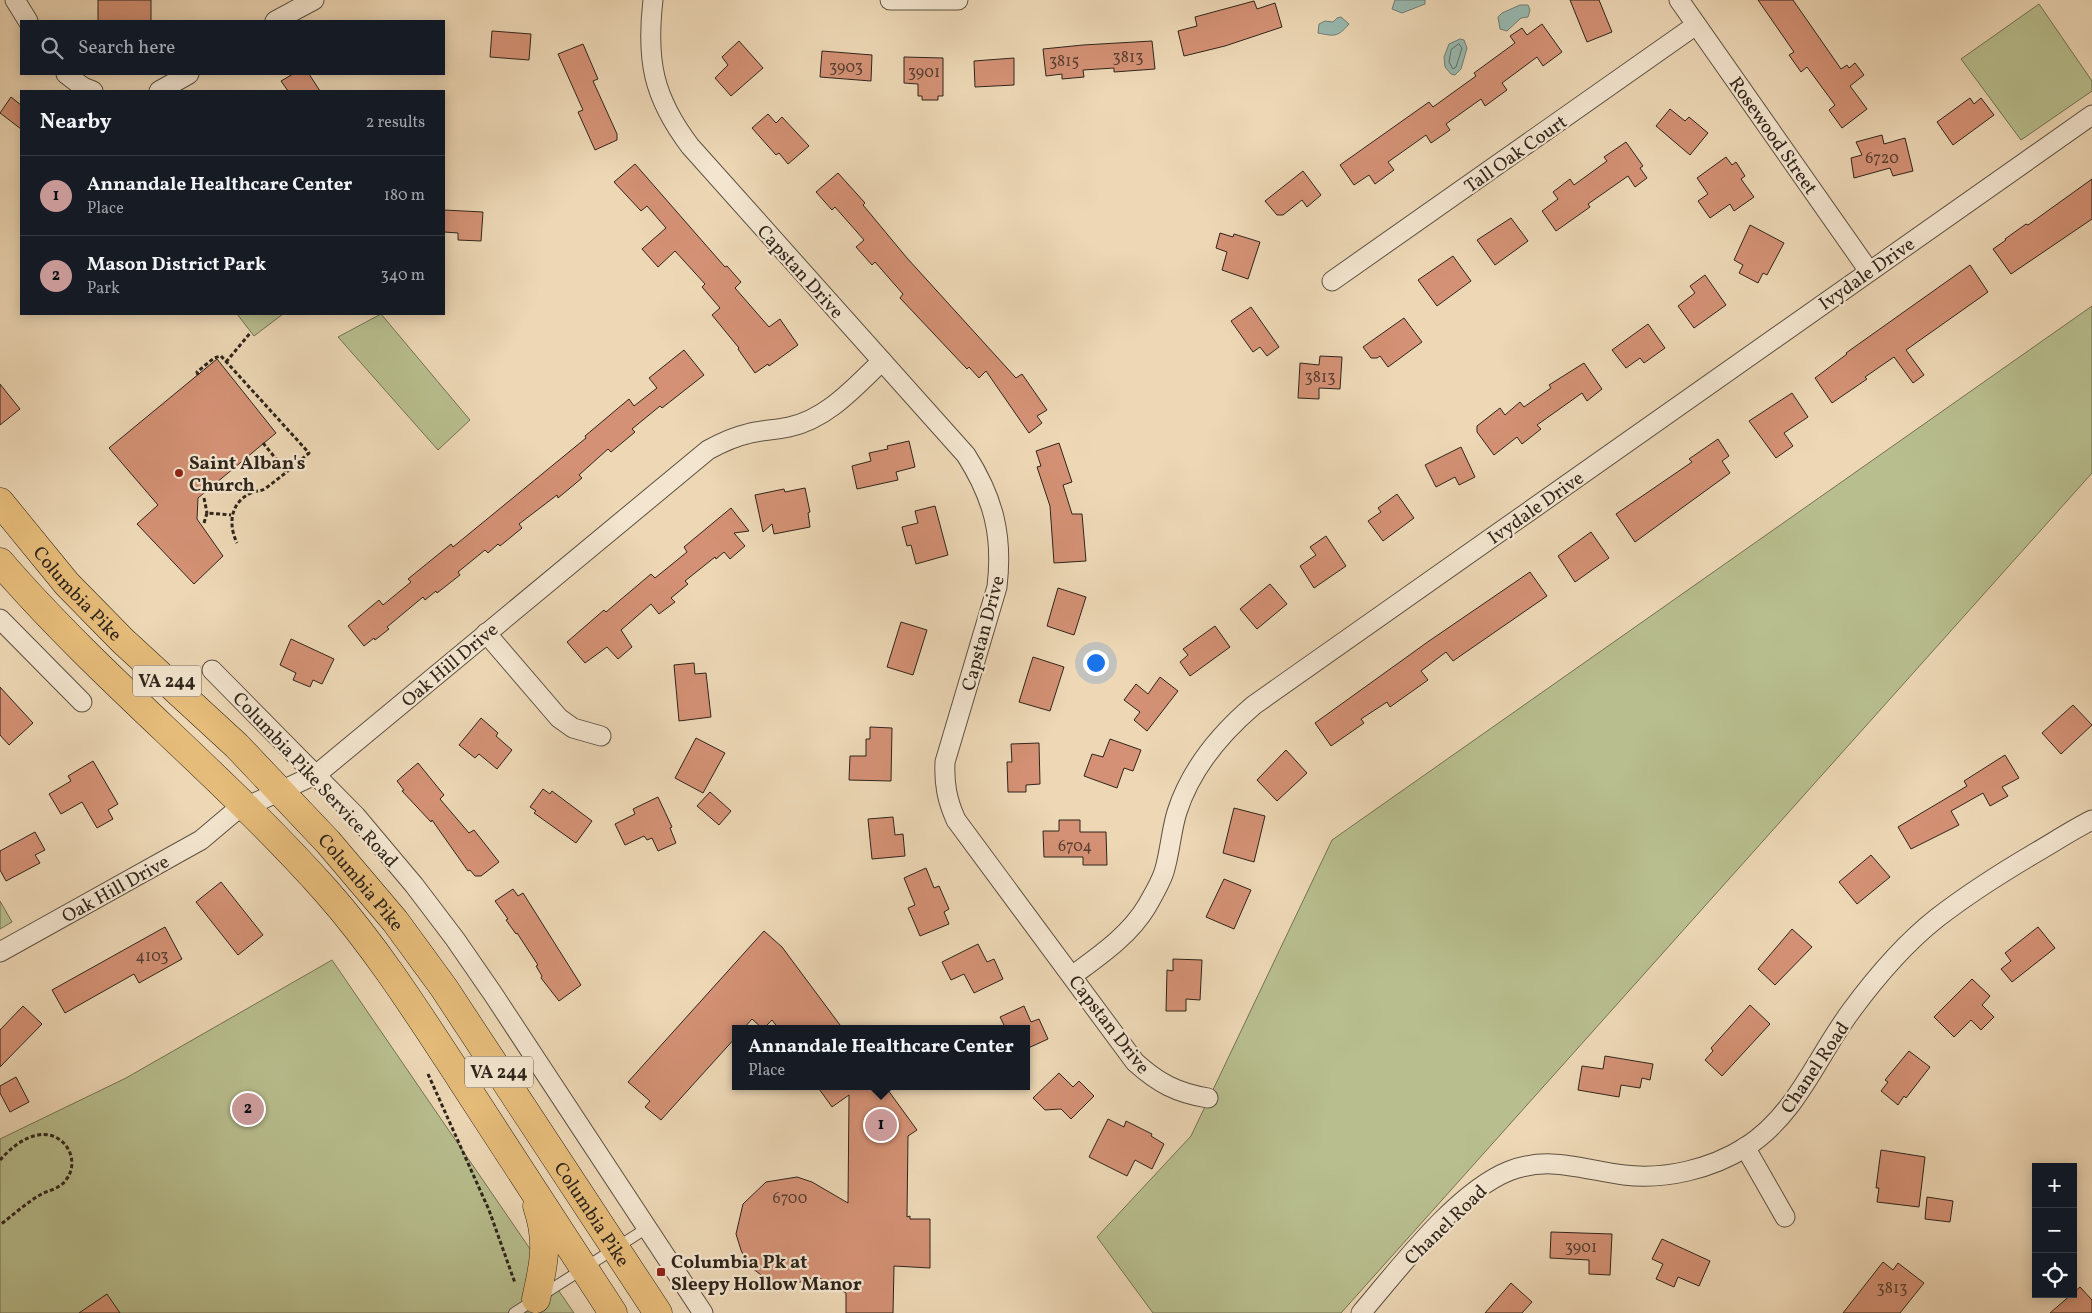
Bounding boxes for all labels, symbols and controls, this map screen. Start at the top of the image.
search box [20,20,445,75]
icon: search [38,34,66,62]
text: Search here [78,35,175,61]
house number: 3813 [1113,47,1143,69]
house number: 3815 [1049,51,1079,73]
house number: 3903 [829,57,863,79]
house number: 3901 [908,62,940,84]
street label: Rosewood Street [1722,72,1823,201]
text: Nearby [40,108,111,137]
street label: Tall Oak Court [1460,109,1573,200]
text: 2 results [366,112,425,134]
house number: 6720 [1865,148,1899,170]
text: Annandale Healthcare Center [87,172,352,198]
text: 1 [53,185,59,207]
text: 180 m [384,185,425,207]
text: Place [87,198,124,220]
street label: Capstan Drive [750,220,849,325]
street label: Ivydale Drive [1814,232,1920,317]
text: Mason District Park [87,252,266,278]
text: 2 [52,265,60,287]
text: 340 m [381,265,425,287]
text: Park [87,278,120,300]
house number: 3813 [1305,367,1335,389]
place label: Saint Alban's Church [189,451,306,499]
street label: Ivydale Drive [1483,466,1589,551]
marker: Saint Alban's Church [173,467,185,479]
street label: Columbia Pike [26,541,127,648]
street label: Capstan Drive [956,573,1012,694]
street label: Oak Hill Drive [396,617,504,714]
your location [1083,650,1109,676]
road number: VA 244 [133,666,201,696]
street label: Columbia Pike Service Road [226,687,403,874]
street label: Columbia Pike [311,828,409,937]
house number: 6704 [1058,836,1092,858]
street label: Oak Hill Drive [58,850,174,930]
house number: 4103 [135,946,169,968]
street label: Capstan Drive [1062,971,1155,1080]
street label: Chanel Road [1775,1017,1856,1119]
popup [732,1025,1030,1090]
text: Annandale Healthcare Center [748,1034,1014,1060]
road number: VA 244 [465,1056,533,1088]
text: Place [748,1060,785,1082]
pin: 2 [232,1090,264,1128]
pin: 1 [865,1106,897,1144]
street label: Columbia Pike [547,1157,635,1273]
map controls [2032,1163,2077,1298]
button: + [2032,1163,2077,1208]
street label: Chanel Road [1399,1179,1494,1272]
house number: 6700 [773,1188,807,1210]
button: − [2032,1208,2077,1253]
house number: 3901 [1565,1237,1597,1259]
place label: Columbia Pk at Sleepy Hollow Manor [671,1250,862,1298]
button: locate [2032,1253,2077,1298]
marker: Columbia Pk at Sleepy Hollow Manor [655,1266,667,1278]
house number: 3813 [1877,1278,1907,1300]

